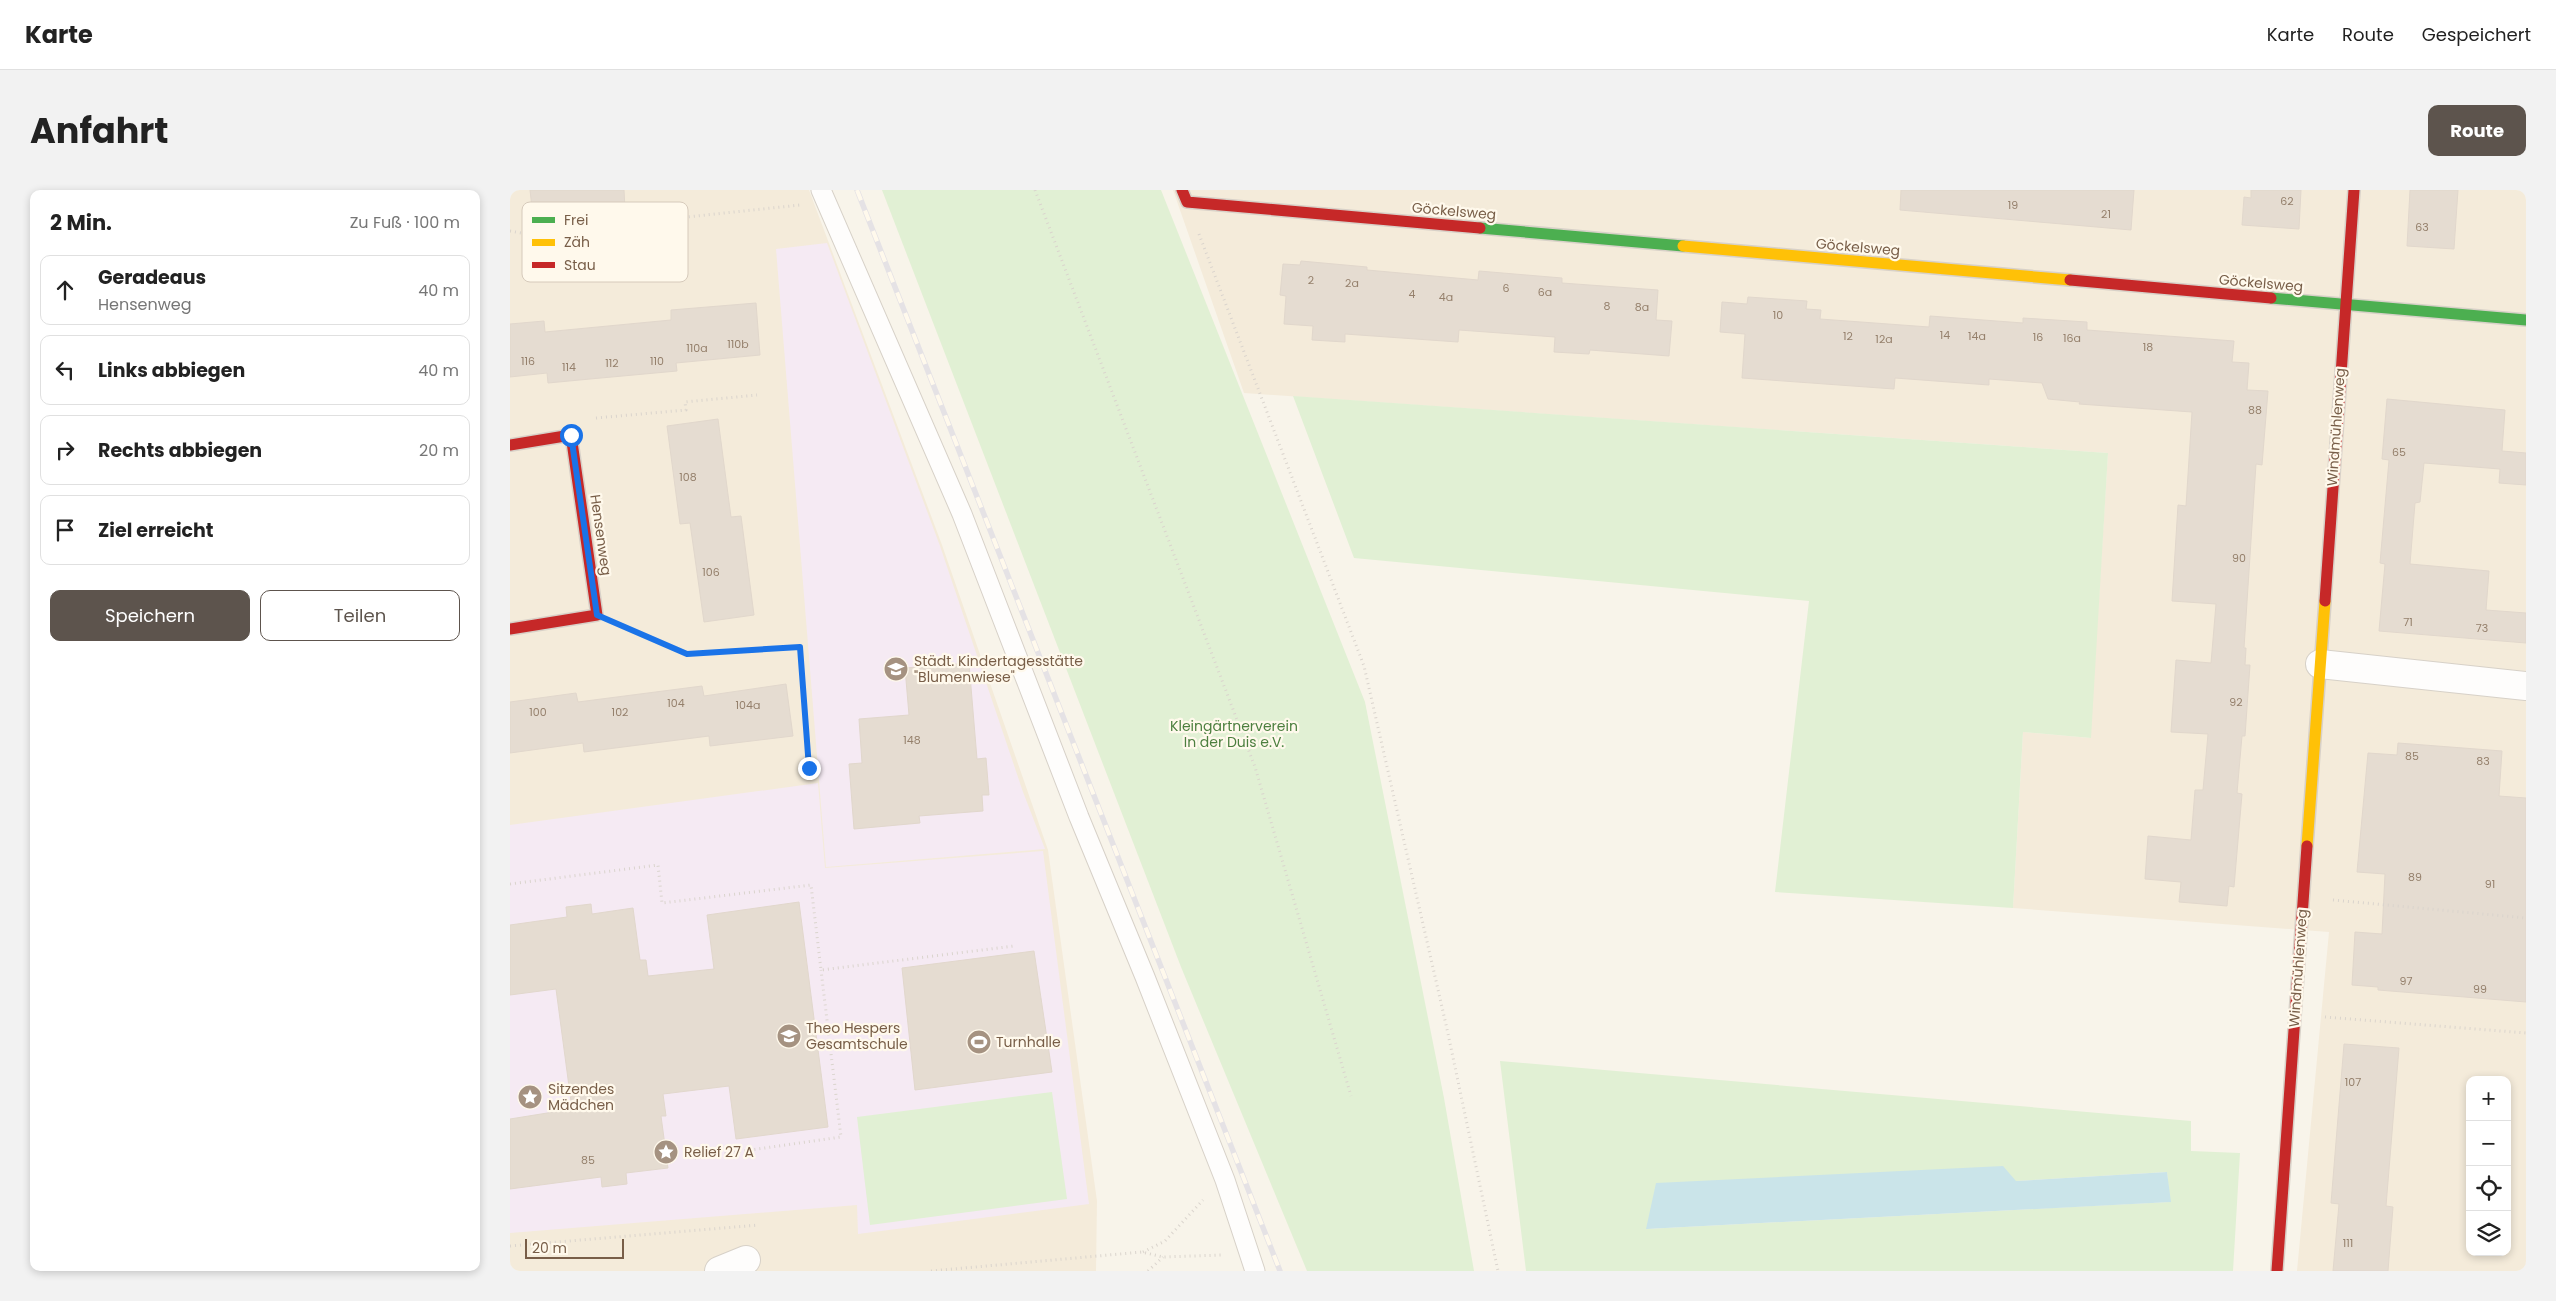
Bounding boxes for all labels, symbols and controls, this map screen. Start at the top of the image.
text: Karte [25,18,93,51]
text: Karte [2267,22,2314,47]
text: Route [2342,22,2394,47]
text: Gespeichert [2422,22,2531,47]
button: Route [2428,105,2526,156]
text: Anfahrt [30,106,169,155]
house number: 62 [2280,193,2294,209]
street label: Göckelsweg [1411,197,1497,225]
house number: 19 [2008,197,2018,213]
legend [522,202,688,282]
house number: 21 [2101,206,2111,222]
text: 2 Min. [50,208,112,237]
text: Frei [564,210,588,230]
text: Zu Fuß · 100 m [350,211,460,234]
house number: 63 [2415,219,2429,235]
text: Zäh [564,232,590,252]
street label: Göckelsweg [1815,233,1901,261]
text: Stau [564,255,596,275]
text: Geradeaus [98,264,206,291]
street label: Göckelsweg [2218,269,2304,297]
house number: 2 [1308,272,1314,288]
house number: 2a [1345,275,1359,291]
icon: ahead [51,276,79,304]
text: 40 m [418,279,459,302]
house number: 6 [1503,280,1510,296]
house number: 6a [1538,284,1552,300]
house number: 4 [1409,286,1416,302]
house number: 4a [1439,289,1453,305]
text: Hensenweg [98,293,192,316]
house number: 8 [1604,298,1611,314]
house number: 8a [1635,299,1649,315]
house number: 10 [1773,307,1783,323]
house number: 14 [1940,327,1950,343]
house number: 12 [1843,328,1853,344]
house number: 14a [1968,328,1986,344]
house number: 16 [2033,329,2043,345]
house number: 16a [2063,330,2081,346]
house number: 12a [1875,331,1893,347]
house number: 110b [727,336,749,352]
house number: 18 [2143,339,2153,355]
house number: 110a [686,340,708,356]
house number: 116 [521,353,535,369]
house number: 110 [650,353,664,369]
house number: 112 [605,355,619,371]
icon: left [51,356,79,384]
text: Links abbiegen [98,357,245,384]
text: 40 m [418,359,459,382]
house number: 114 [562,359,576,375]
street label: Windmühlenweg [2322,367,2350,487]
house number: 88 [2248,402,2262,418]
route start [560,424,583,447]
icon: right [51,436,79,464]
text: Rechts abbiegen [98,437,262,464]
text: 20 m [419,439,459,462]
house number: 65 [2392,444,2406,460]
house number: 108 [679,469,697,485]
street label: Hensenweg [585,493,617,577]
icon: arrive [51,516,79,544]
text: Ziel erreicht [98,517,214,544]
house number: 90 [2232,550,2246,566]
house number: 106 [702,564,720,580]
button: Speichern [50,590,250,641]
button: Teilen [260,590,460,641]
house number: 71 [2403,614,2413,630]
house number: 73 [2476,620,2488,636]
place label: Städt. Kindertagesstätte "Blumenwiese" [914,651,1083,687]
school or university icon: Städt. Kindertagesstätte "Blumenwiese" [883,656,909,682]
house number: 92 [2229,694,2243,710]
house number: 104 [667,695,685,711]
house number: 104a [736,697,760,713]
house number: 100 [529,704,547,720]
house number: 102 [612,704,628,720]
park label: Kleingärtnerverein In der Duis e.V. [1170,716,1298,752]
house number: 148 [903,732,921,748]
house number: 85 [2405,748,2419,764]
house number: 83 [2476,753,2490,769]
route end [798,757,821,780]
house number: 89 [2408,869,2422,885]
house number: 91 [2485,876,2495,892]
street label: Windmühlenweg [2284,908,2312,1028]
house number: 97 [2400,973,2412,989]
house number: 99 [2473,981,2487,997]
place label: Theo Hespers Gesamtschule [806,1018,908,1054]
school or university icon: Theo Hespers Gesamtschule [776,1023,802,1049]
sports icon: Turnhalle [966,1029,992,1055]
place label: Turnhalle [996,1032,1061,1052]
house number: 107 [2345,1074,2361,1090]
map controls [2466,1076,2511,1256]
button: + [2466,1076,2511,1121]
place label: Sitzendes Mädchen [548,1079,614,1115]
place icon: Sitzendes Mädchen [517,1084,543,1110]
button: − [2466,1121,2511,1166]
place icon: Relief 27 A [653,1139,679,1165]
place label: Relief 27 A [684,1142,754,1162]
house number: 85 [581,1152,595,1168]
button: locate [2466,1166,2511,1211]
button: layers [2466,1211,2511,1256]
house number: 111 [2343,1235,2353,1251]
scale bar [525,1236,624,1259]
text: 20 m [532,1238,567,1258]

